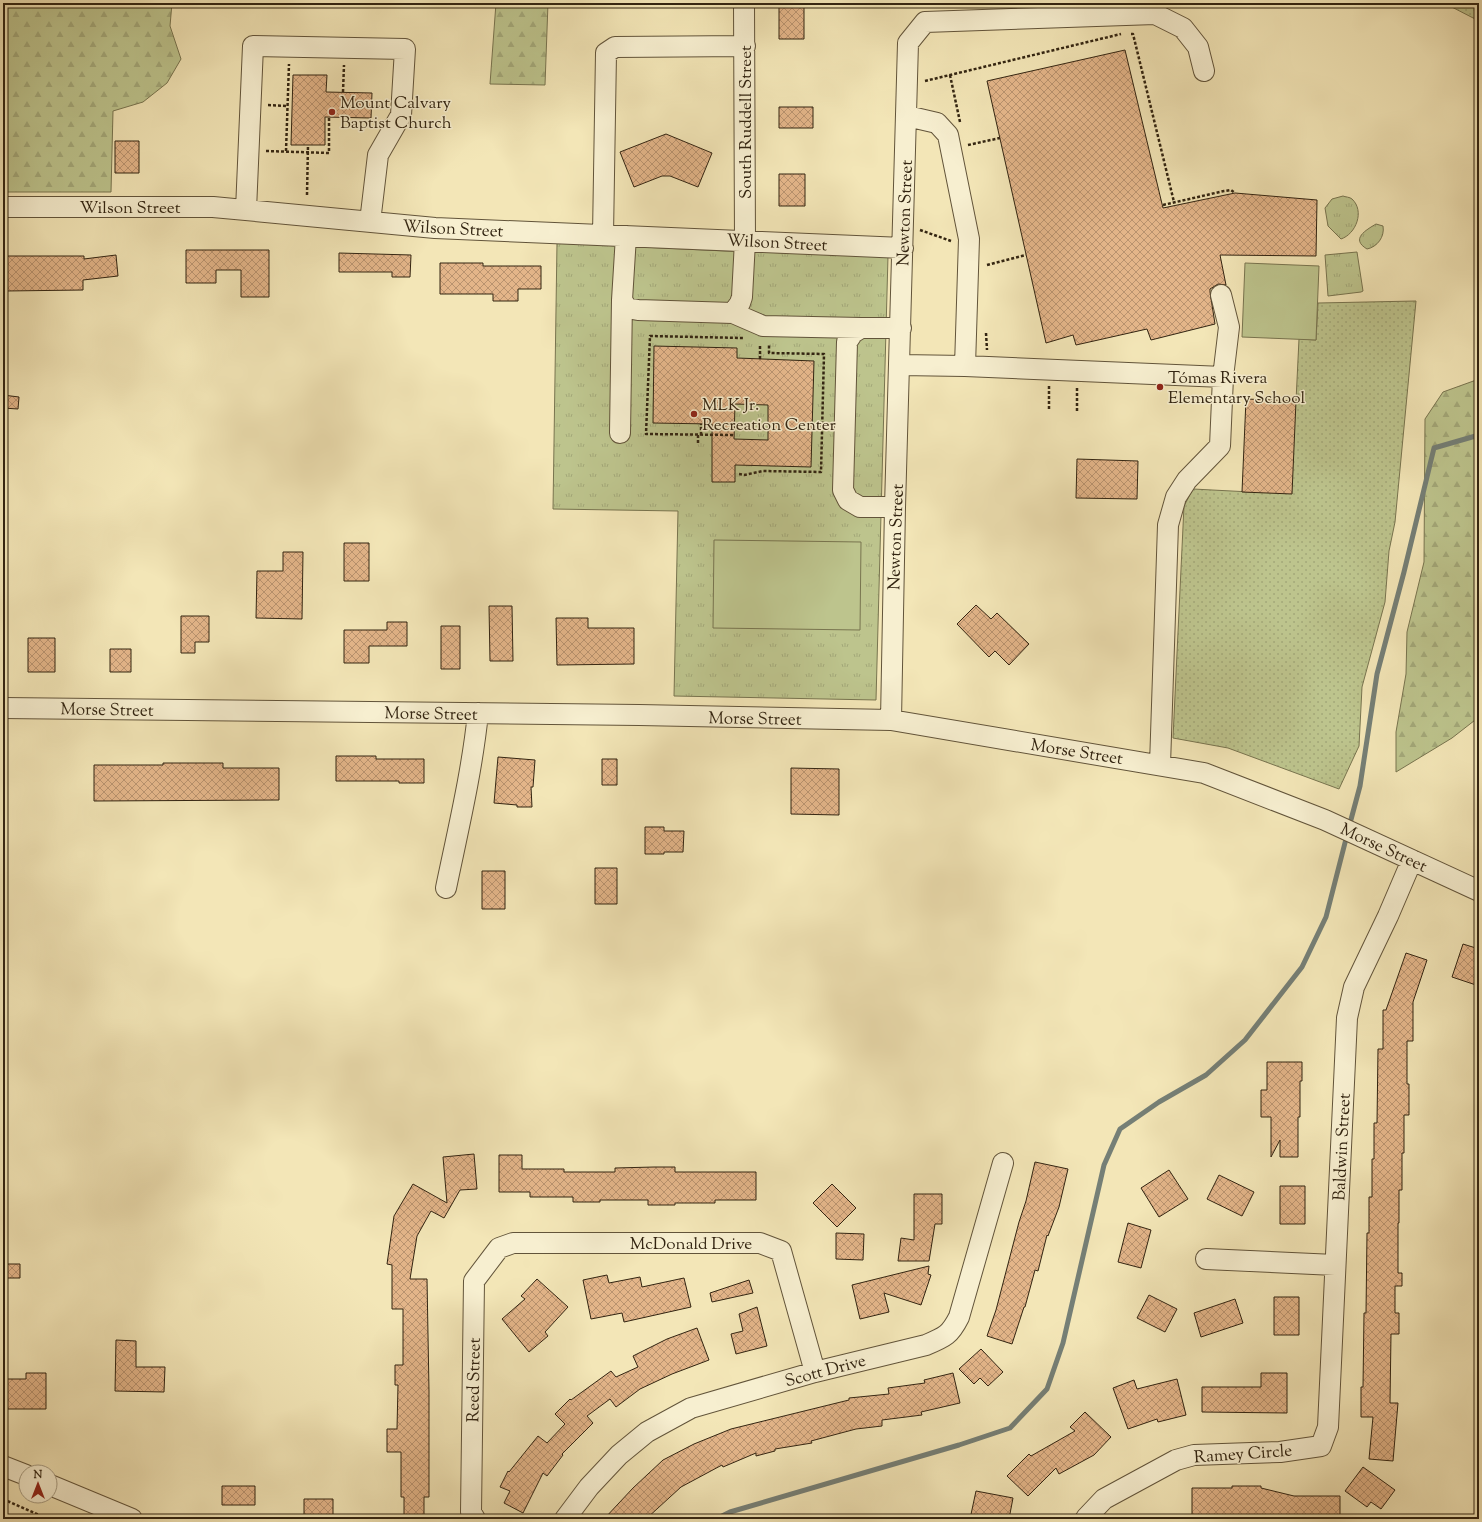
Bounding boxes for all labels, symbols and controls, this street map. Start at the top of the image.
street label: South Ruddell Street [735,45,759,199]
place label: Mount Calvary Baptist Church [340,92,452,136]
marker: Mount Calvary Baptist Church [327,107,337,117]
street label: Newton Street [892,159,920,267]
street label: Wilson Street [80,197,181,221]
street label: Wilson Street [402,215,504,245]
street label: Wilson Street [726,229,828,259]
place label: Tómas Rivera Elementary School [1168,367,1305,411]
marker: Tómas Rivera Elementary School [1155,382,1165,392]
place label: MLK Jr. Recreation Center [702,394,837,438]
marker: MLK Jr. Recreation Center [689,409,699,419]
street label: Newton Street [883,483,911,591]
street label: Morse Street [60,698,154,724]
street label: Morse Street [384,702,478,728]
street label: Morse Street [708,707,802,733]
street label: Morse Street [1029,734,1125,772]
street label: Morse Street [1336,818,1431,879]
street label: Baldwin Street [1328,1093,1358,1201]
street label: McDonald Drive [630,1233,752,1257]
street label: Reed Street [462,1337,488,1423]
street label: Scott Drive [782,1350,869,1394]
street label: Ramey Circle [1193,1440,1293,1470]
north arrow [18,1464,58,1504]
text: N [33,1467,43,1483]

